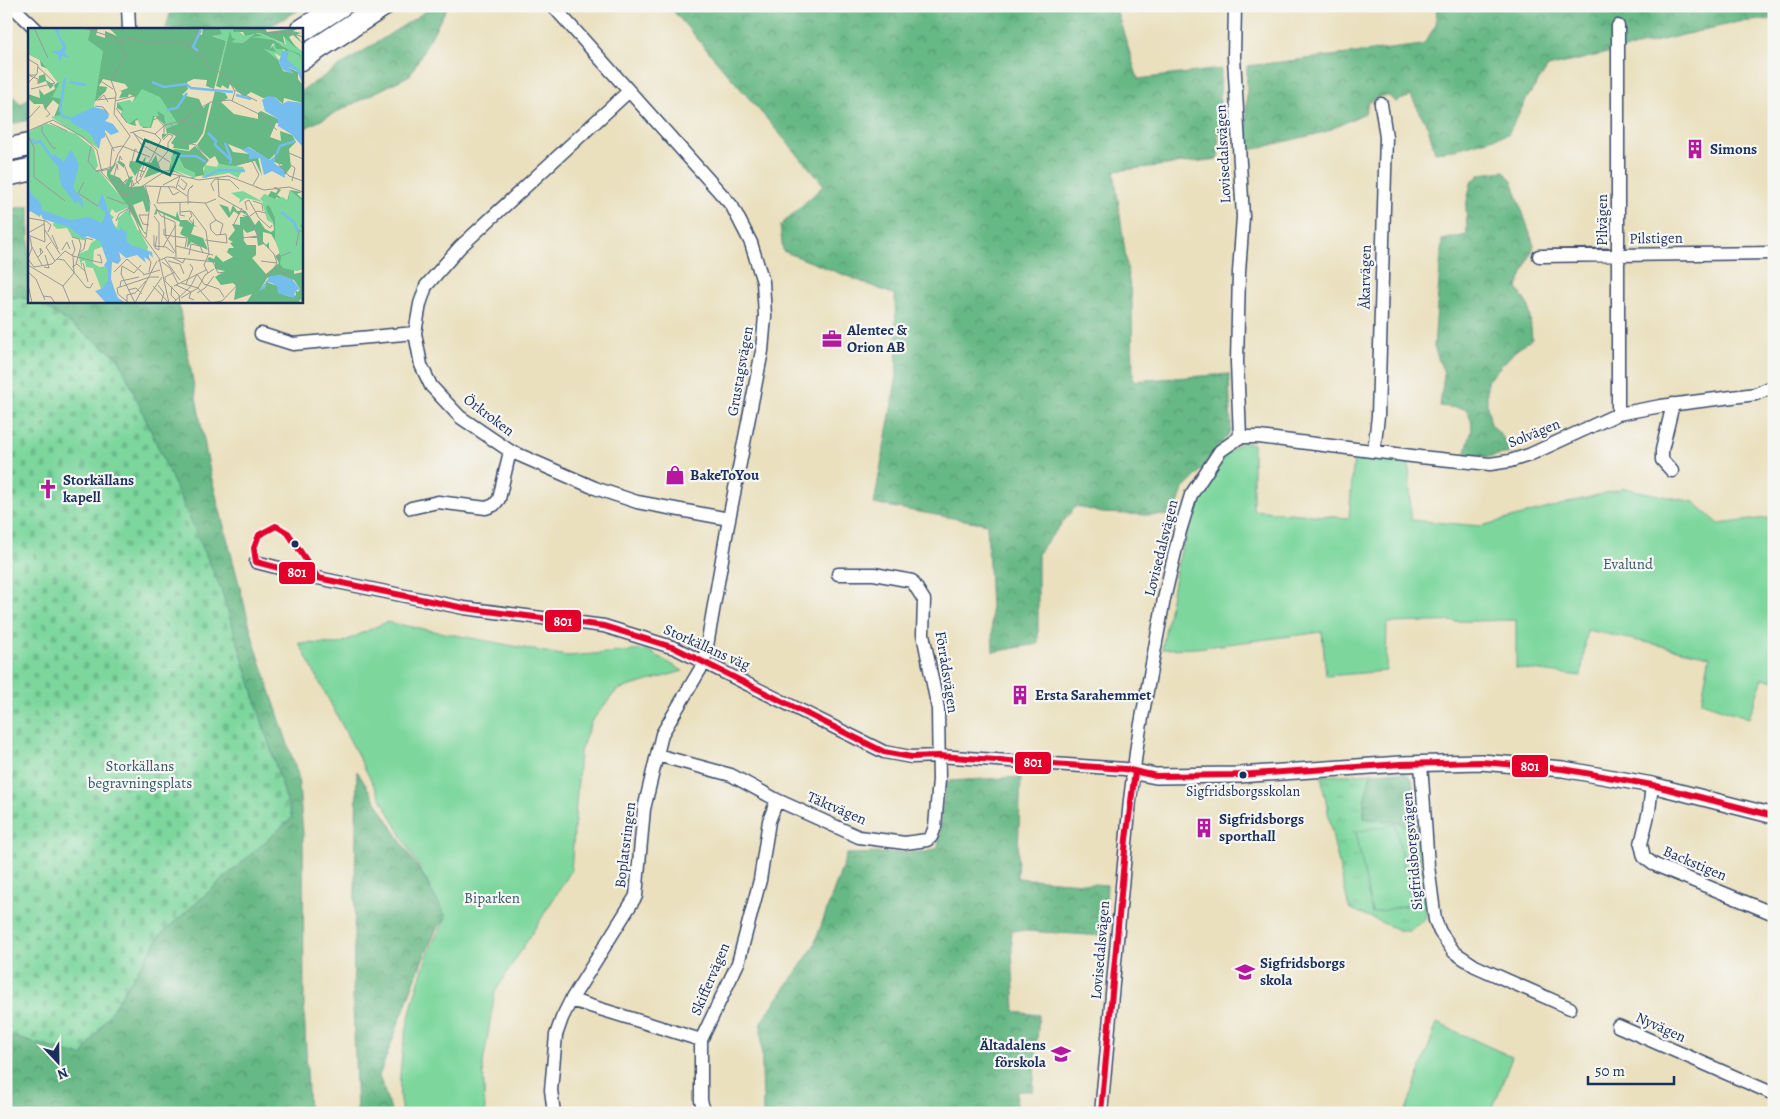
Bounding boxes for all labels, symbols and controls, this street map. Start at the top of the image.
inset map [28,28,302,302]
street label: Lovisedalsvägen [1210,104,1236,204]
building icon: Simons [1684,138,1706,160]
place label: Simons [1710,139,1757,159]
street label: Pilvägen [1592,194,1612,246]
street label: Pilstigen [1629,228,1683,248]
street label: Åkarvägen [1354,245,1376,310]
place label: Alentec & Orion AB [846,320,908,357]
street label: Grustagsvägen [722,324,758,418]
office icon: Alentec & Orion AB [821,328,843,350]
street label: Örkroken [460,389,518,441]
street label: Solvägen [1505,413,1563,453]
shop icon: BakeToYou [664,464,686,486]
place label: BakeToYou [690,465,760,485]
place label: Storkällans kapell [63,470,134,507]
church icon: Storkällans kapell [37,478,59,500]
street label: Lovisedalsvägen [1139,497,1183,599]
unlabelled marker [290,539,300,549]
park label: Evalund [1603,554,1654,574]
line badge: 801 [278,561,316,585]
text: 801 [288,563,306,582]
line badge: 801 [544,609,582,633]
text: 801 [554,612,572,631]
street label: Storkällans väg [661,619,754,675]
street label: Förrådsvägen [931,630,963,714]
building icon: Ersta Sarahemmet [1009,684,1031,706]
place label: Ersta Sarahemmet [1035,685,1151,705]
line badge: 801 [1014,751,1052,775]
text: 801 [1024,753,1042,772]
line badge: 801 [1511,754,1549,778]
park label: Storkällans begravningsplats [88,756,192,793]
text: 801 [1521,757,1539,776]
marker: Sigfridsborgsskolan [1238,770,1248,780]
place label: Sigfridsborgsskolan [1186,782,1300,801]
street label: Täktvägen [804,787,870,829]
street label: Sigfridsborgsvägen [1397,791,1427,911]
street label: Boplatsringen [610,801,640,889]
place label: Sigfridsborgs sporthall [1219,809,1304,846]
building icon: Sigfridsborgs sporthall [1193,817,1215,839]
street label: Backstigen [1660,841,1730,885]
park label: Biparken [464,888,520,908]
street label: Lovisedalsvägen [1086,900,1114,1000]
street label: Skiffervägen [686,940,734,1018]
place label: Sigfridsborgs skola [1260,953,1345,990]
school or university icon: Sigfridsborgs skola [1234,961,1256,983]
street label: Nyvägen [1633,1007,1689,1047]
place label: Ältadalens förskola [979,1035,1047,1072]
north arrow [32,1036,82,1086]
school or university icon: Ältadalens förskola [1050,1043,1072,1065]
scale bar [1588,1054,1674,1086]
text: 50 m [1595,1061,1625,1081]
text: N [54,1063,71,1084]

